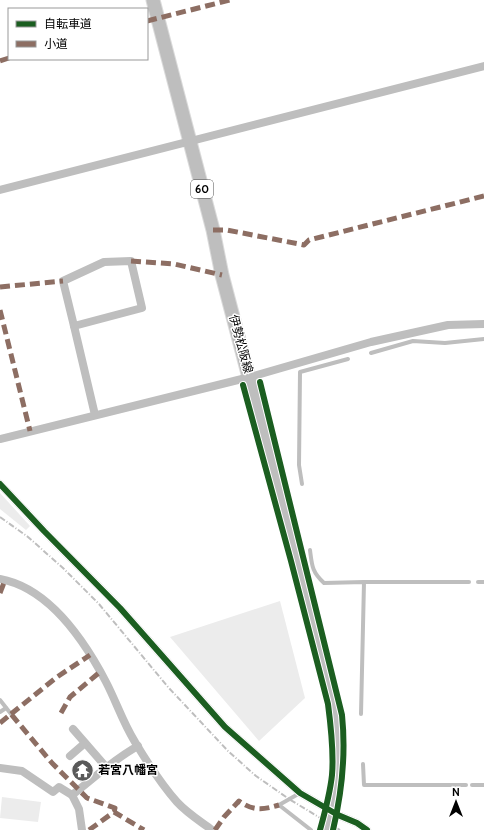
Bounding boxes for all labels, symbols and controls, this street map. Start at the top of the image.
legend [8,8,148,60]
text: 自転車道 [44,16,92,31]
text: 小道 [44,36,68,51]
road number: 60 [191,180,213,198]
street label: 伊勢松阪線 [226,313,256,375]
temple icon: 若宮八幡宮 [70,757,96,783]
place label: 若宮八幡宮 [98,762,158,777]
north arrow [436,782,476,822]
text: N [452,785,460,799]

